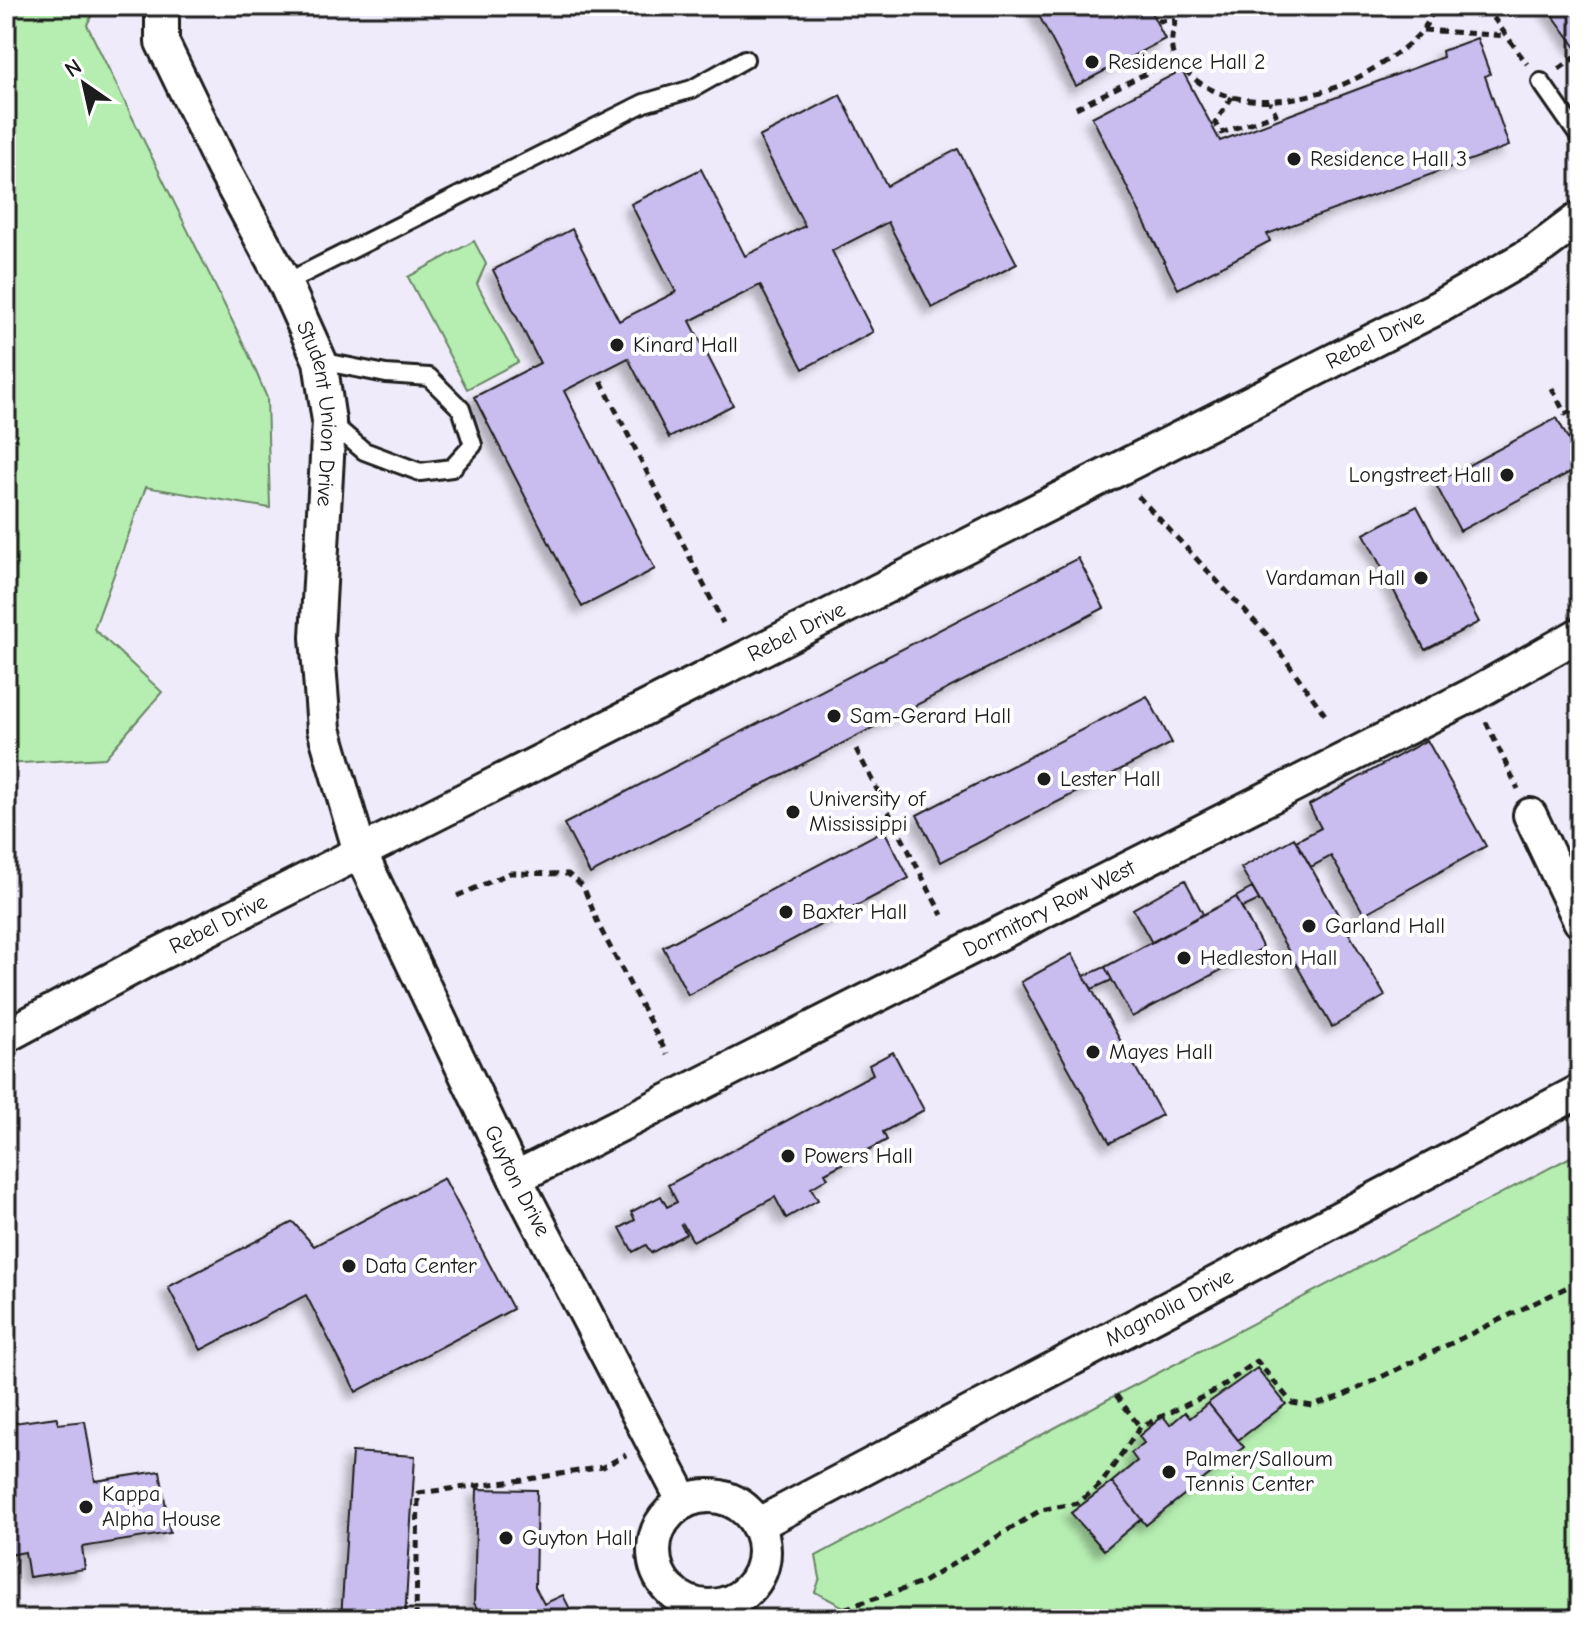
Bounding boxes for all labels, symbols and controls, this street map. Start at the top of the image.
north arrow [44,44,124,124]
place label: Residence Hall 2 [1108,49,1266,75]
text: N [60,53,87,83]
marker: Residence Hall 2 [1083,53,1101,71]
place label: Residence Hall 3 [1310,146,1467,172]
marker: Residence Hall 3 [1285,150,1303,168]
street label: Rebel Drive [1322,304,1428,375]
street label: Student Union Drive [291,317,342,507]
place label: Kinard Hall [633,332,738,358]
marker: Kinard Hall [608,336,626,354]
place label: Longstreet Hall [1349,462,1491,488]
marker: Longstreet Hall [1498,466,1516,484]
place label: Vardaman Hall [1266,565,1405,591]
marker: Vardaman Hall [1412,569,1430,587]
street label: Rebel Drive [743,596,850,667]
place label: Sam-Gerard Hall [850,703,1011,729]
marker: Sam-Gerard Hall [825,707,843,725]
place label: Lester Hall [1060,766,1160,792]
marker: Lester Hall [1035,770,1053,788]
place label: University of Mississippi [809,786,927,837]
marker: University of Mississippi [784,803,802,821]
street label: Dormitory Row West [958,854,1140,963]
street label: Rebel Drive [165,888,272,960]
place label: Baxter Hall [802,899,907,925]
marker: Baxter Hall [777,903,795,921]
place label: Garland Hall [1325,913,1445,939]
marker: Garland Hall [1300,917,1318,935]
place label: Hedleston Hall [1200,945,1337,971]
marker: Hedleston Hall [1175,949,1193,967]
place label: Mayes Hall [1109,1039,1213,1065]
marker: Mayes Hall [1084,1043,1102,1061]
street label: Guyton Drive [479,1121,556,1241]
place label: Powers Hall [804,1143,913,1169]
marker: Powers Hall [779,1147,797,1165]
place label: Data Center [365,1253,477,1279]
marker: Data Center [340,1257,358,1275]
street label: Magnolia Drive [1101,1263,1238,1352]
place label: Palmer/Salloum Tennis Center [1185,1446,1333,1497]
marker: Palmer/Salloum Tennis Center [1160,1463,1178,1481]
place label: Kappa Alpha House [102,1481,221,1532]
marker: Kappa Alpha House [77,1498,95,1516]
place label: Guyton Hall [522,1525,633,1551]
marker: Guyton Hall [497,1529,515,1547]

